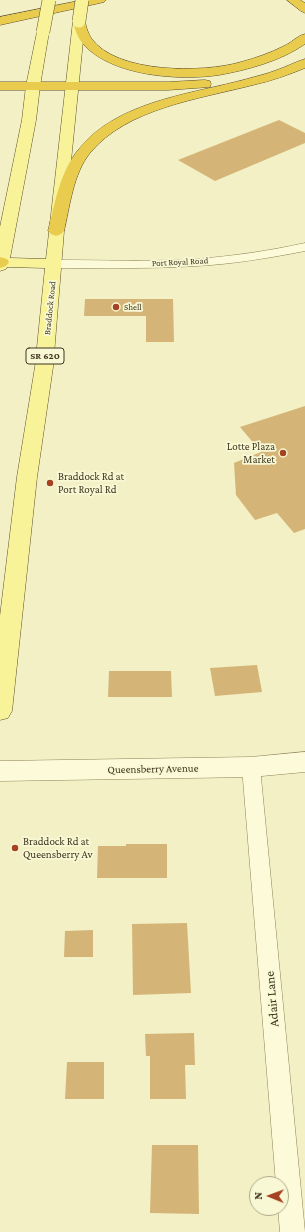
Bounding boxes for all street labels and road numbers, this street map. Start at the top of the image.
street label: Port Royal Road [151,255,209,269]
street label: Braddock Road [42,281,58,335]
road number: SR 620 [26,348,64,364]
street label: Queensberry Avenue [107,762,199,776]
street label: Adair Lane [262,970,282,1028]

